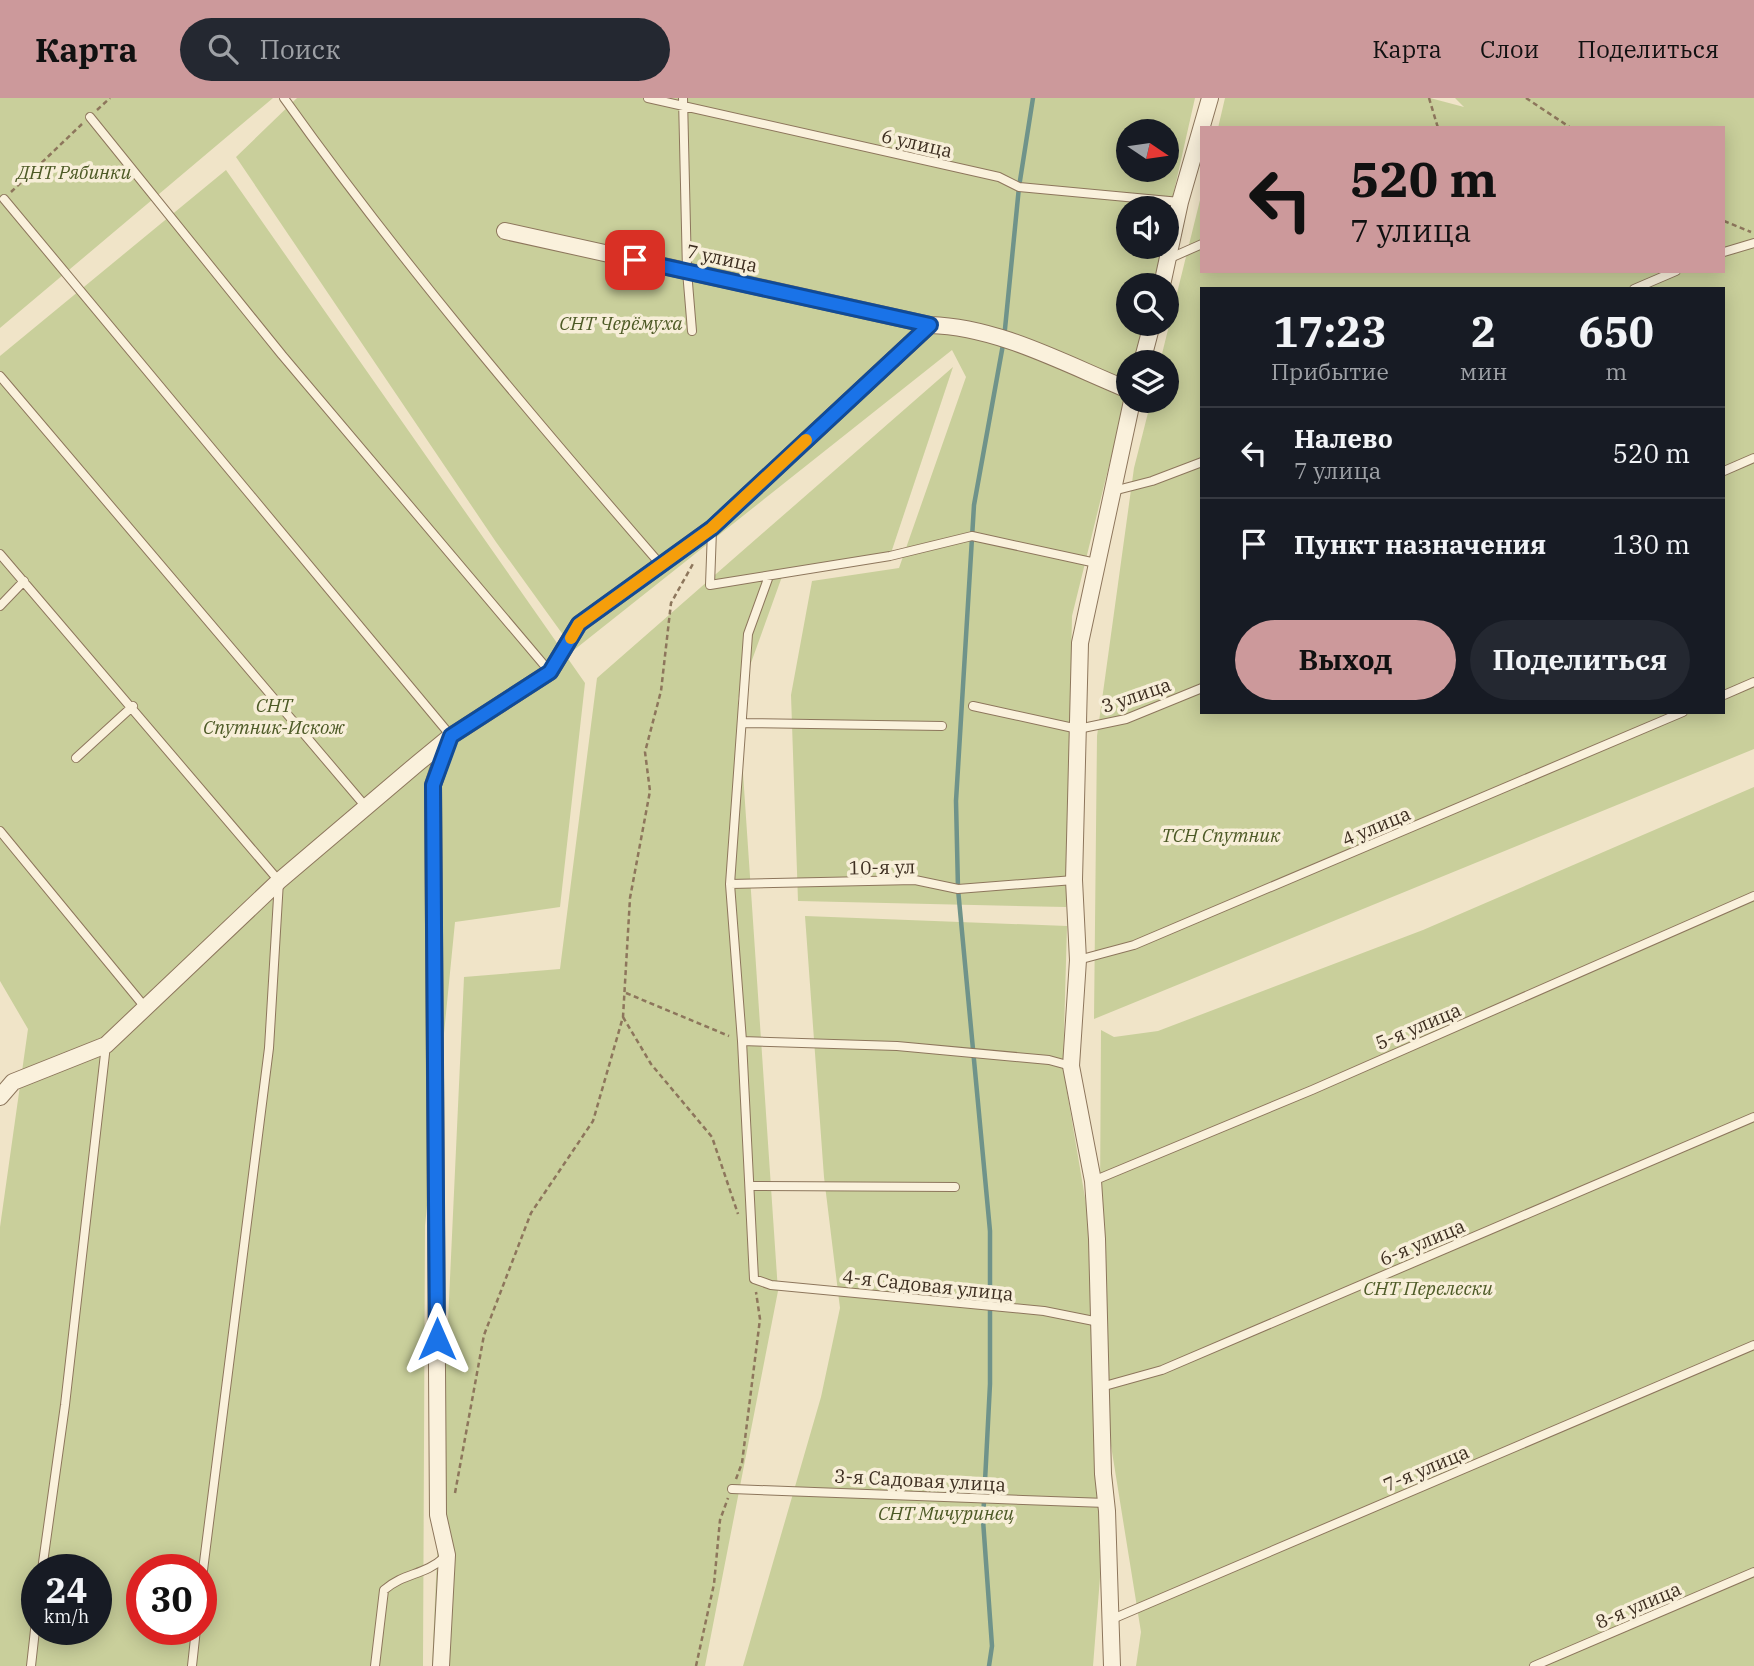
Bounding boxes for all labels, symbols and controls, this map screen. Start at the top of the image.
search box [180,18,670,81]
text: Карта [35,28,138,71]
icon: search [204,30,242,68]
text: Поиск [260,32,340,66]
text: Карта [1372,33,1442,65]
text: Слои [1480,33,1539,65]
text: Поделиться [1577,33,1719,65]
north arrow [1116,119,1180,182]
map controls [1116,119,1179,413]
street label: 6 улица [879,123,955,163]
text: 520 m [1350,147,1497,210]
icon: left [1235,154,1326,245]
park label: ДНТ Рябинки [15,160,132,184]
button: sound [1116,196,1179,259]
text: 7 улица [1350,209,1471,251]
pin [605,230,665,290]
street label: 7 улица [684,239,760,277]
icon: arrive [616,241,654,279]
button: search [1116,273,1179,336]
text: 17:23 [1273,304,1387,359]
text: 2 [1471,304,1496,359]
text: 650 [1578,304,1654,359]
park label: СНТ Черёмуха [559,311,683,335]
button: layers [1116,350,1179,413]
text: Прибытие [1271,356,1389,386]
text: мин [1460,356,1508,386]
text: m [1605,356,1627,386]
text: Налево [1294,421,1393,455]
icon: left [1235,434,1273,472]
text: 520 m [1612,436,1690,470]
text: 7 улица [1294,455,1381,485]
icon: arrive [1235,525,1273,563]
text: Пункт назначения [1294,527,1546,561]
text: 130 m [1612,527,1690,561]
button: Выход [1235,620,1456,700]
button: Поделиться [1470,620,1690,700]
street label: 3 улица [1098,672,1174,718]
park label: СНТ Спутник-Искож [203,693,345,739]
street label: 4 улица [1338,801,1414,851]
park label: ТСН Спутник [1161,823,1281,847]
street label: 10-я ул [848,854,916,880]
street label: 5-я улица [1372,997,1464,1055]
street label: 6-я улица [1376,1213,1468,1271]
street label: 4-я Садовая улица [841,1264,1015,1306]
park label: СНТ Перелески [1363,1276,1493,1300]
position arrow [400,1302,474,1376]
street label: 7-я улица [1380,1439,1472,1497]
street label: 3-я Садовая улица [833,1464,1007,1496]
park label: СНТ Мичуринец [878,1501,1014,1525]
speed limit sign: 30 [126,1554,217,1645]
text: 24 [45,1567,88,1613]
street label: 8-я улица [1592,1576,1684,1634]
text: km/h [44,1605,89,1628]

